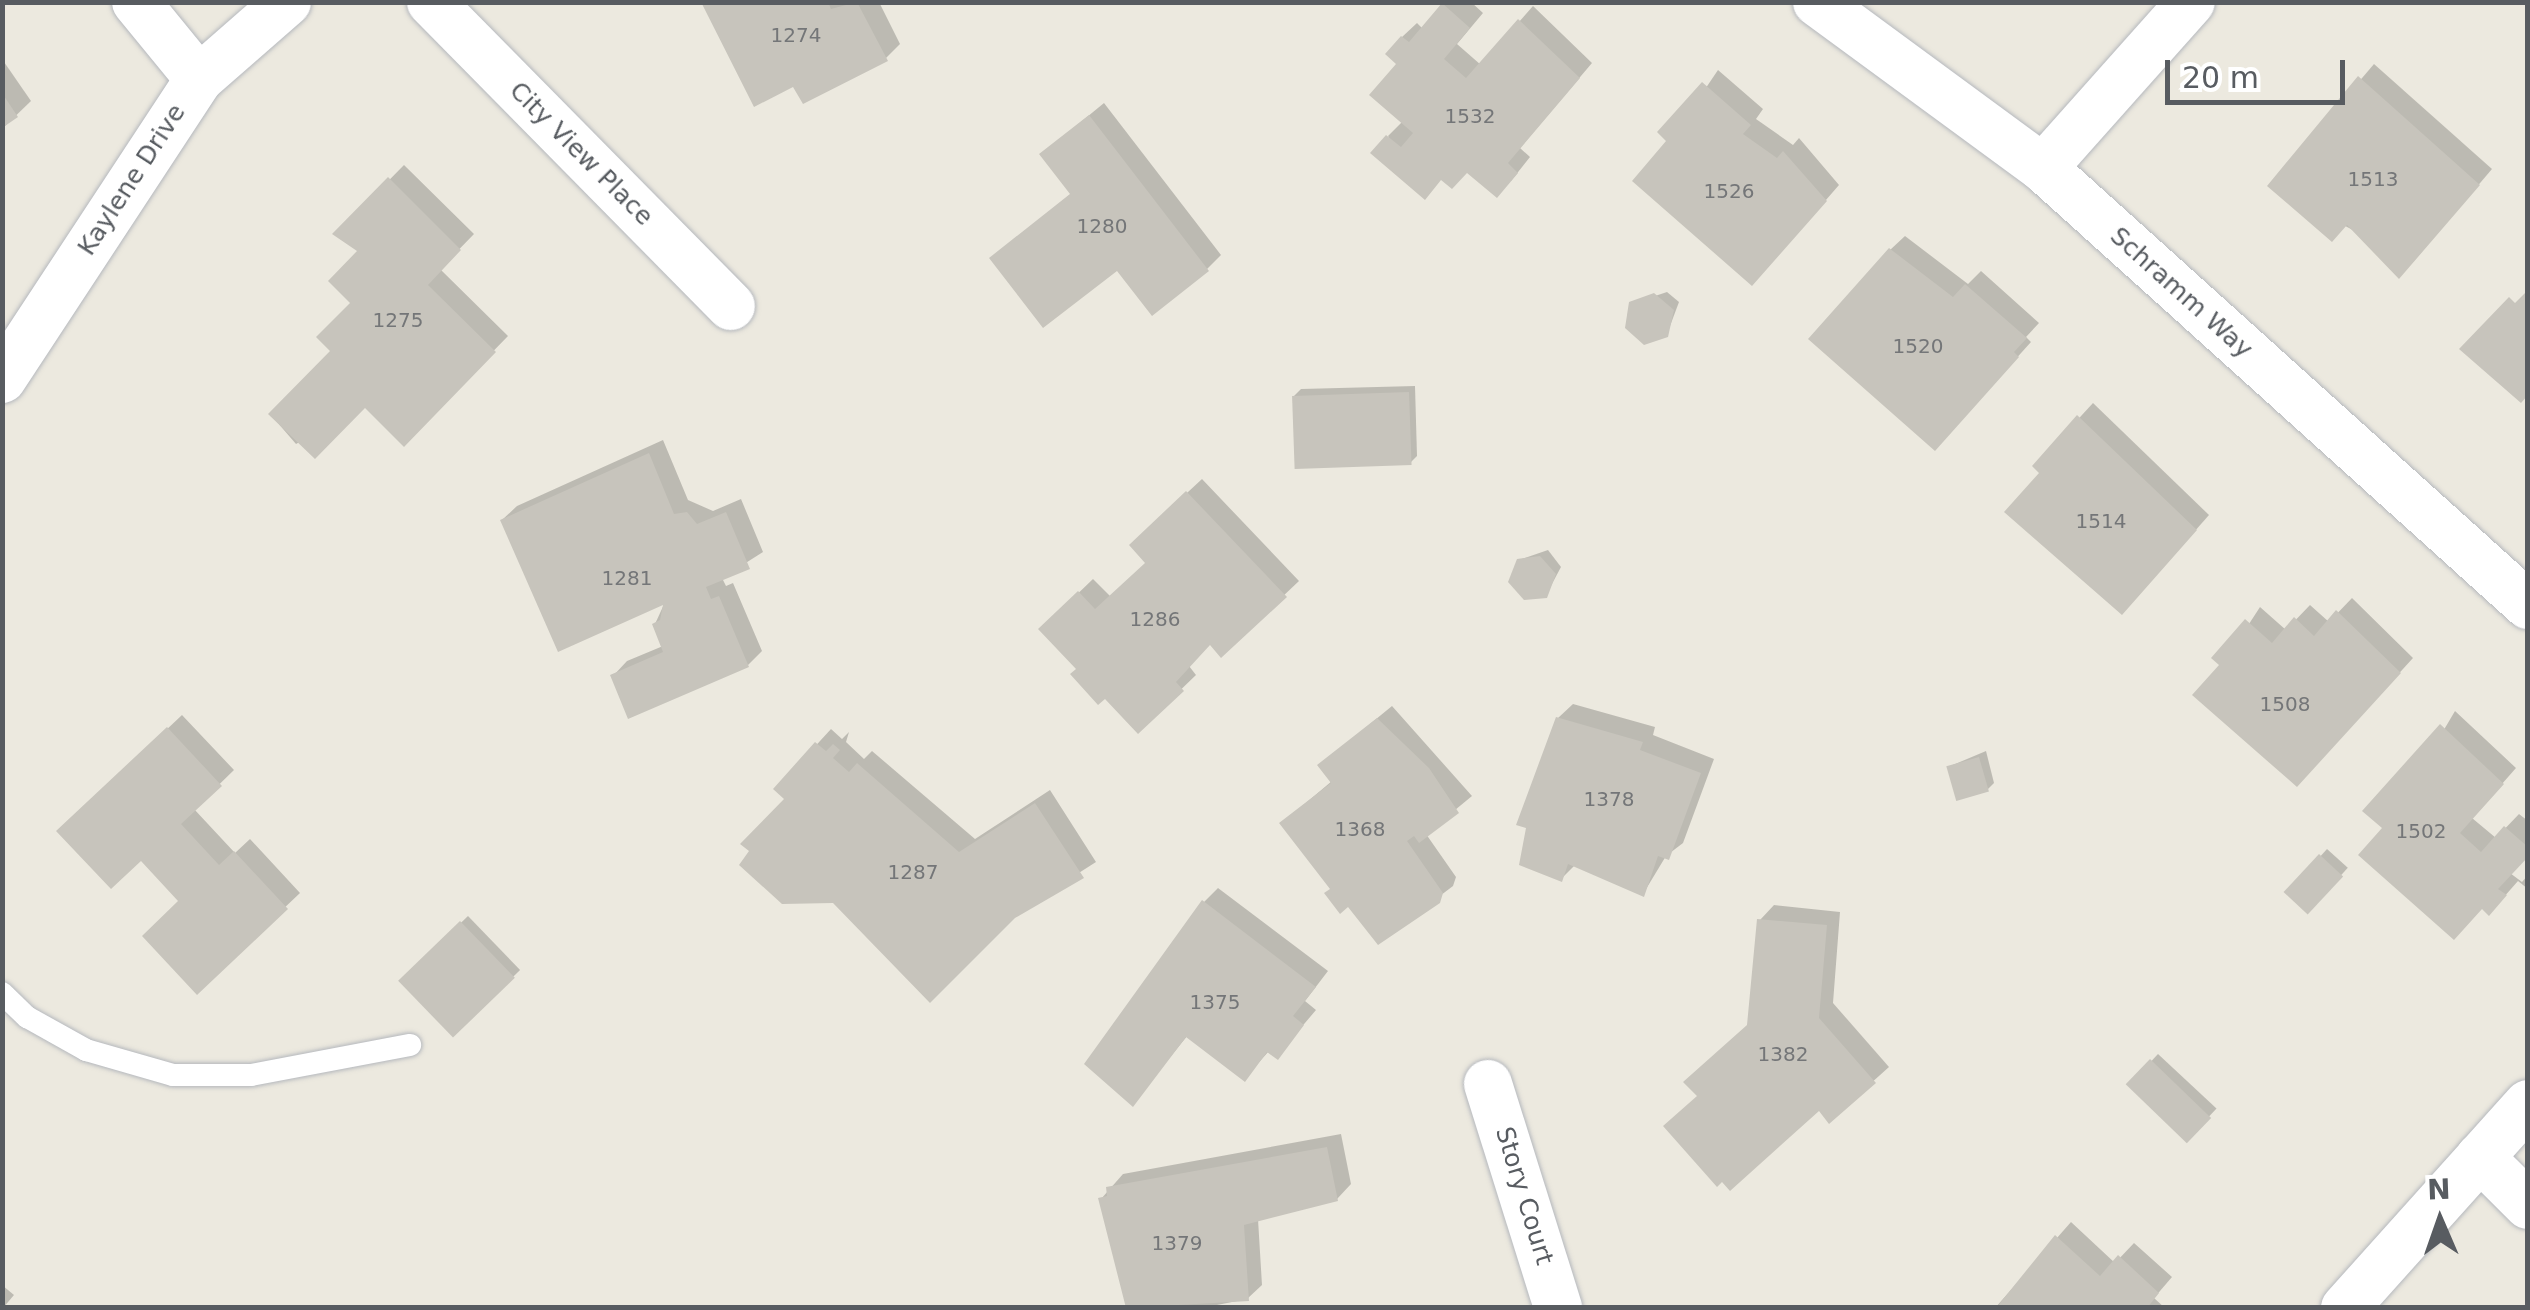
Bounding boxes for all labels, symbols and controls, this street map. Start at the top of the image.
house number: 1274 [771,23,821,47]
scale bar [2170,40,2350,102]
text: 20 m [2182,60,2259,95]
street label: City View Place [503,76,659,232]
street label: Kaylene Drive [72,99,192,261]
house number: 1532 [1445,104,1495,128]
house number: 1513 [2348,167,2398,191]
house number: 1526 [1704,179,1754,203]
house number: 1280 [1077,214,1127,238]
street label: Schramm Way [2104,221,2258,365]
house number: 1275 [373,308,423,332]
house number: 1520 [1893,334,1943,358]
house number: 1514 [2076,509,2126,533]
house number: 1281 [602,566,652,590]
house number: 1286 [1130,607,1180,631]
house number: 1508 [2260,692,2310,716]
house number: 1378 [1584,787,1634,811]
house number: 1368 [1335,817,1385,841]
house number: 1502 [2396,819,2446,843]
house number: 1287 [888,860,938,884]
house number: 1375 [1190,990,1240,1014]
house number: 1382 [1758,1042,1808,1066]
street label: Story Court [1489,1123,1559,1269]
north arrow [2390,1170,2490,1270]
text: N [2427,1173,2451,1206]
house number: 1379 [1152,1231,1202,1255]

